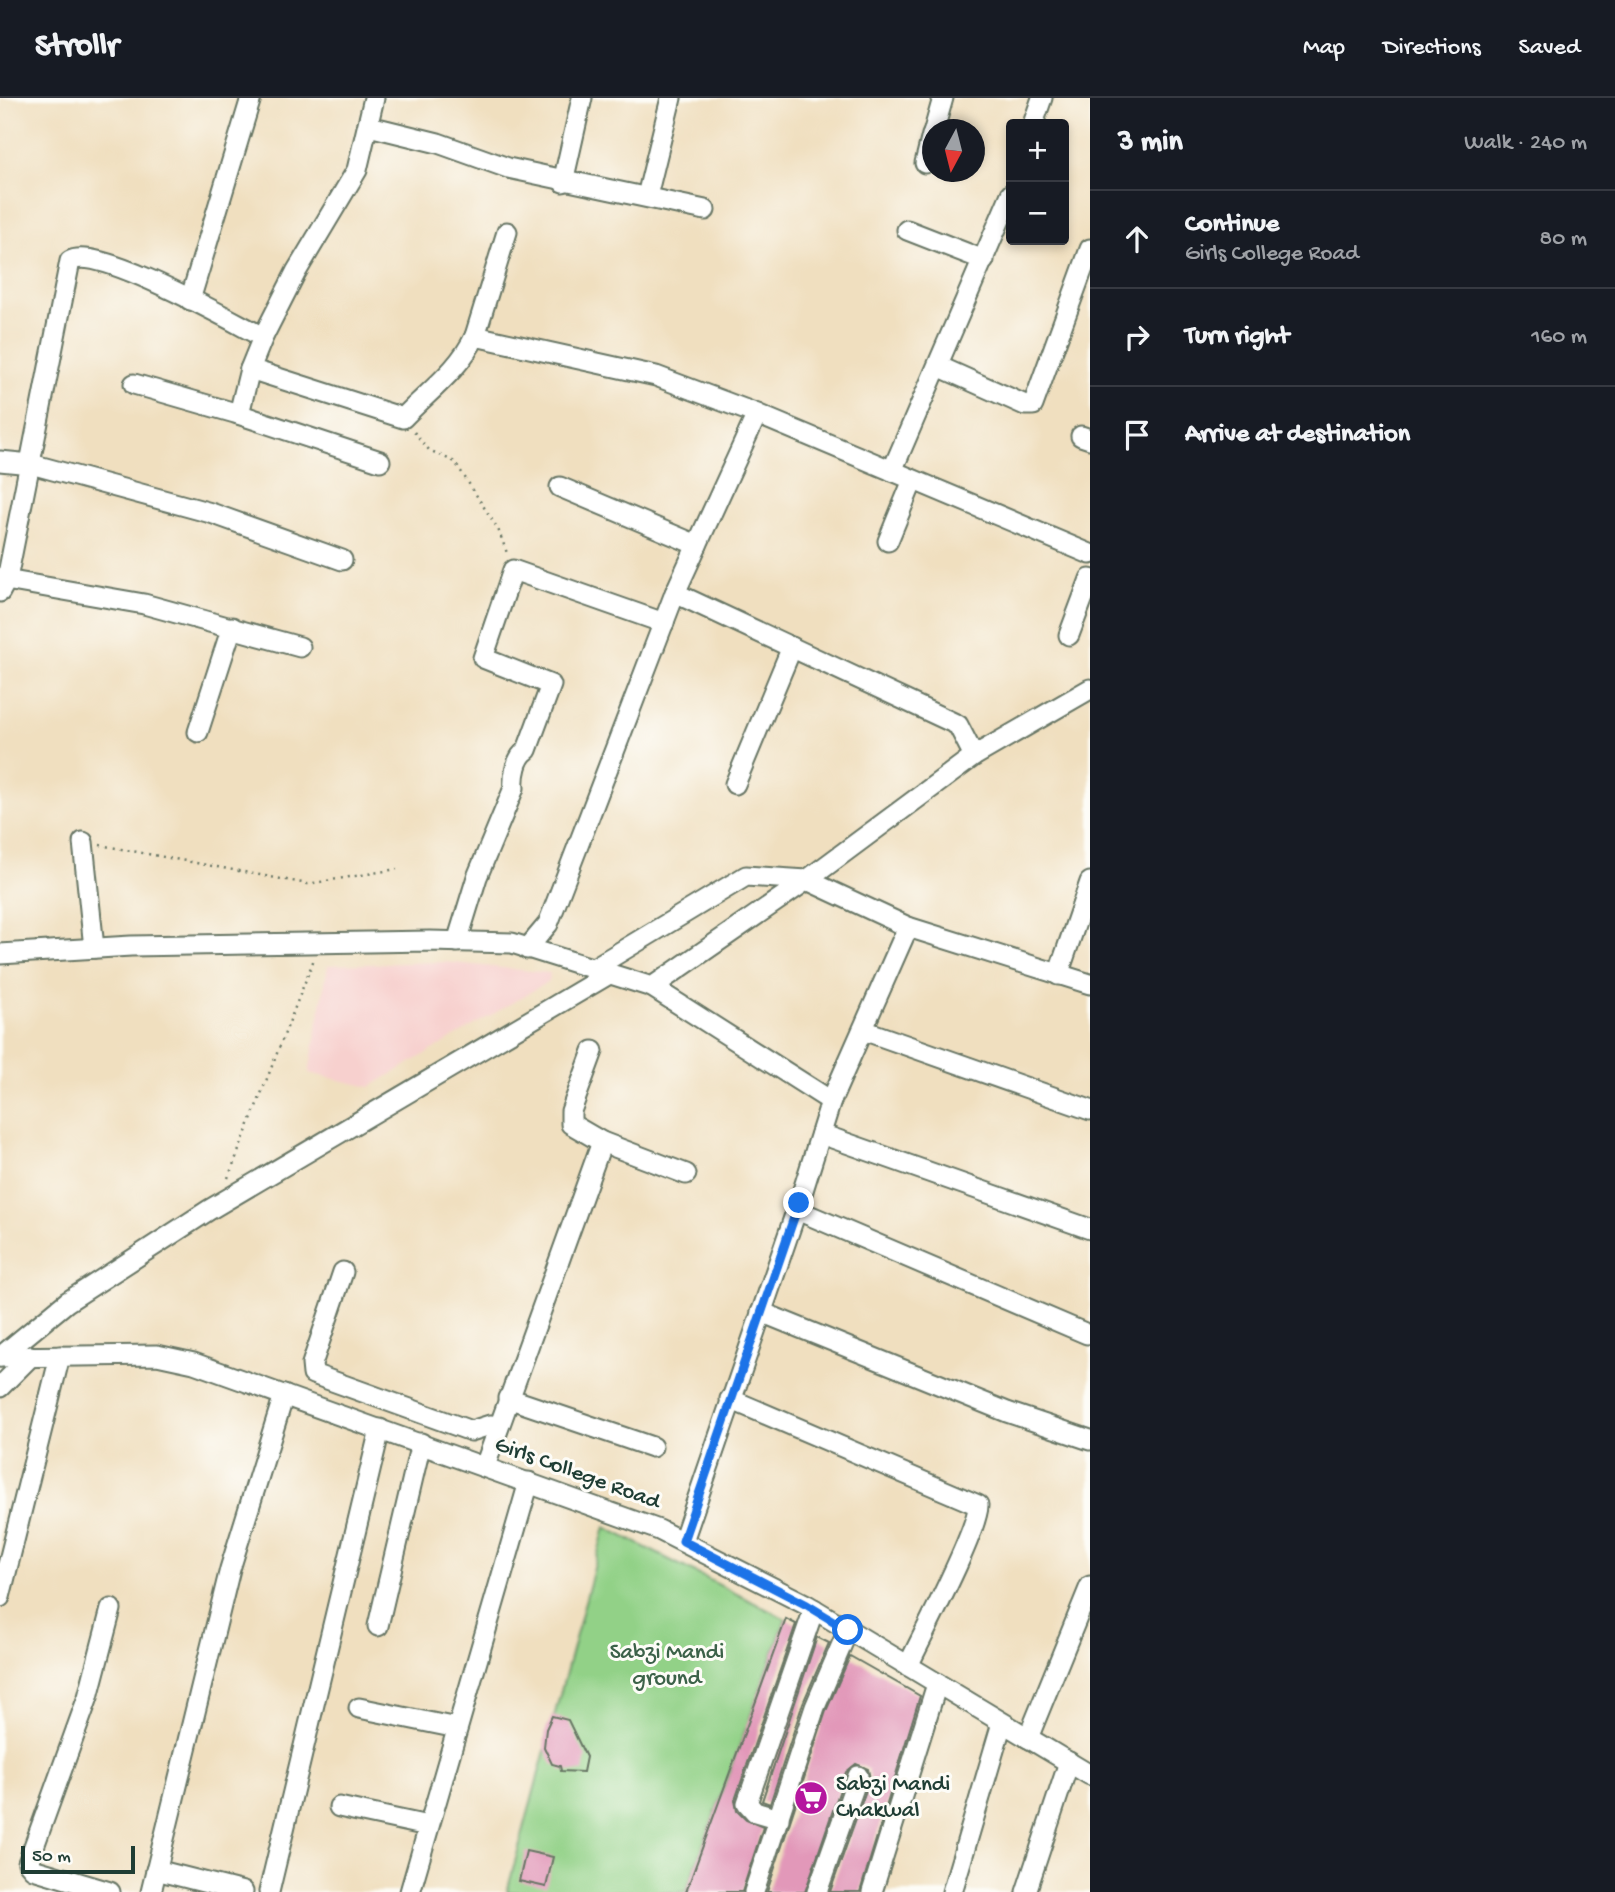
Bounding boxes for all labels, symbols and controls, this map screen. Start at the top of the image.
text: Strollr [35,29,119,67]
text: Map [1303,34,1345,63]
text: Directions [1383,34,1481,63]
text: Saved [1519,34,1580,63]
north arrow [922,119,985,182]
map controls [1006,119,1069,245]
button: + [1006,119,1069,182]
text: 3 min [1118,126,1183,161]
text: Walk · 240 m [1464,130,1587,157]
button: − [1006,182,1069,245]
text: Continue [1185,210,1279,241]
icon: ahead [1118,220,1156,258]
text: 80 m [1540,226,1587,253]
text: Girls College Road [1185,241,1359,268]
icon: right [1118,318,1156,356]
text: Turn right [1185,322,1289,353]
text: 160 m [1531,324,1587,351]
icon: arrive [1118,416,1156,454]
text: Arrive at destination [1185,420,1410,451]
route end [783,1187,814,1218]
street label: Girls College Road [491,1432,665,1517]
route start [832,1614,863,1645]
park label: Sabzi Mandi ground [610,1640,724,1693]
place label: Sabzi Mandi Chakwal [836,1772,950,1825]
supermarket icon: Sabzi Mandi Chakwal [792,1779,830,1817]
scale bar [21,1843,135,1875]
text: 50 m [32,1846,71,1869]

